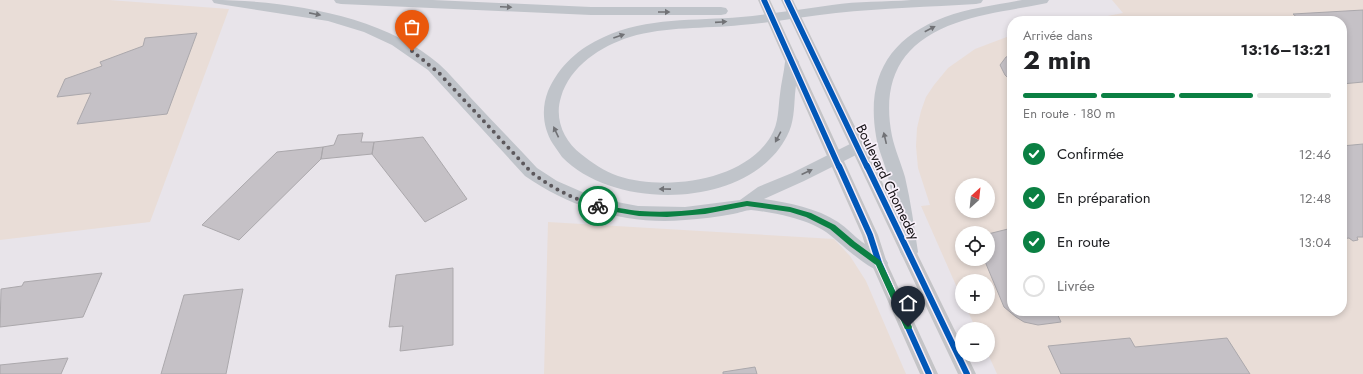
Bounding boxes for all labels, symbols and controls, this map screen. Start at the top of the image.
one-way arrow [500,4,512,11]
one-way arrow [658,8,670,15]
pin [395,10,429,51]
one-way arrow [309,11,321,17]
icon: bag [401,16,423,38]
one-way arrow [715,19,727,26]
one-way arrow [924,26,936,32]
text: Arrivée dans [1023,26,1092,45]
one-way arrow [613,33,625,39]
text: 13:16–13:21 [1241,39,1331,61]
text: 2 min [1023,41,1091,79]
text: En route · 180 m [1023,104,1115,123]
street label: Boulevard Chomedey [851,121,925,244]
one-way arrow [553,126,559,138]
one-way arrow [775,131,781,143]
one-way arrow [882,132,888,144]
icon: check [1023,143,1045,165]
text: Confirmée [1057,143,1124,165]
text: 12:46 [1299,145,1331,164]
one-way arrow [802,169,813,175]
north arrow [955,178,995,218]
map controls [955,178,995,362]
courier [578,186,618,226]
one-way arrow [658,186,671,192]
icon: check [1023,187,1045,209]
text: En préparation [1057,187,1151,209]
text: 12:48 [1299,189,1331,208]
icon: bike [587,195,609,217]
button: locate [955,226,995,266]
icon: check [1023,231,1045,253]
text: En route [1057,231,1110,253]
text: 13:04 [1299,233,1331,252]
button: + [955,274,995,314]
text: Livrée [1057,275,1095,297]
pin [891,286,925,327]
icon: home [897,292,919,314]
button: − [955,322,995,362]

